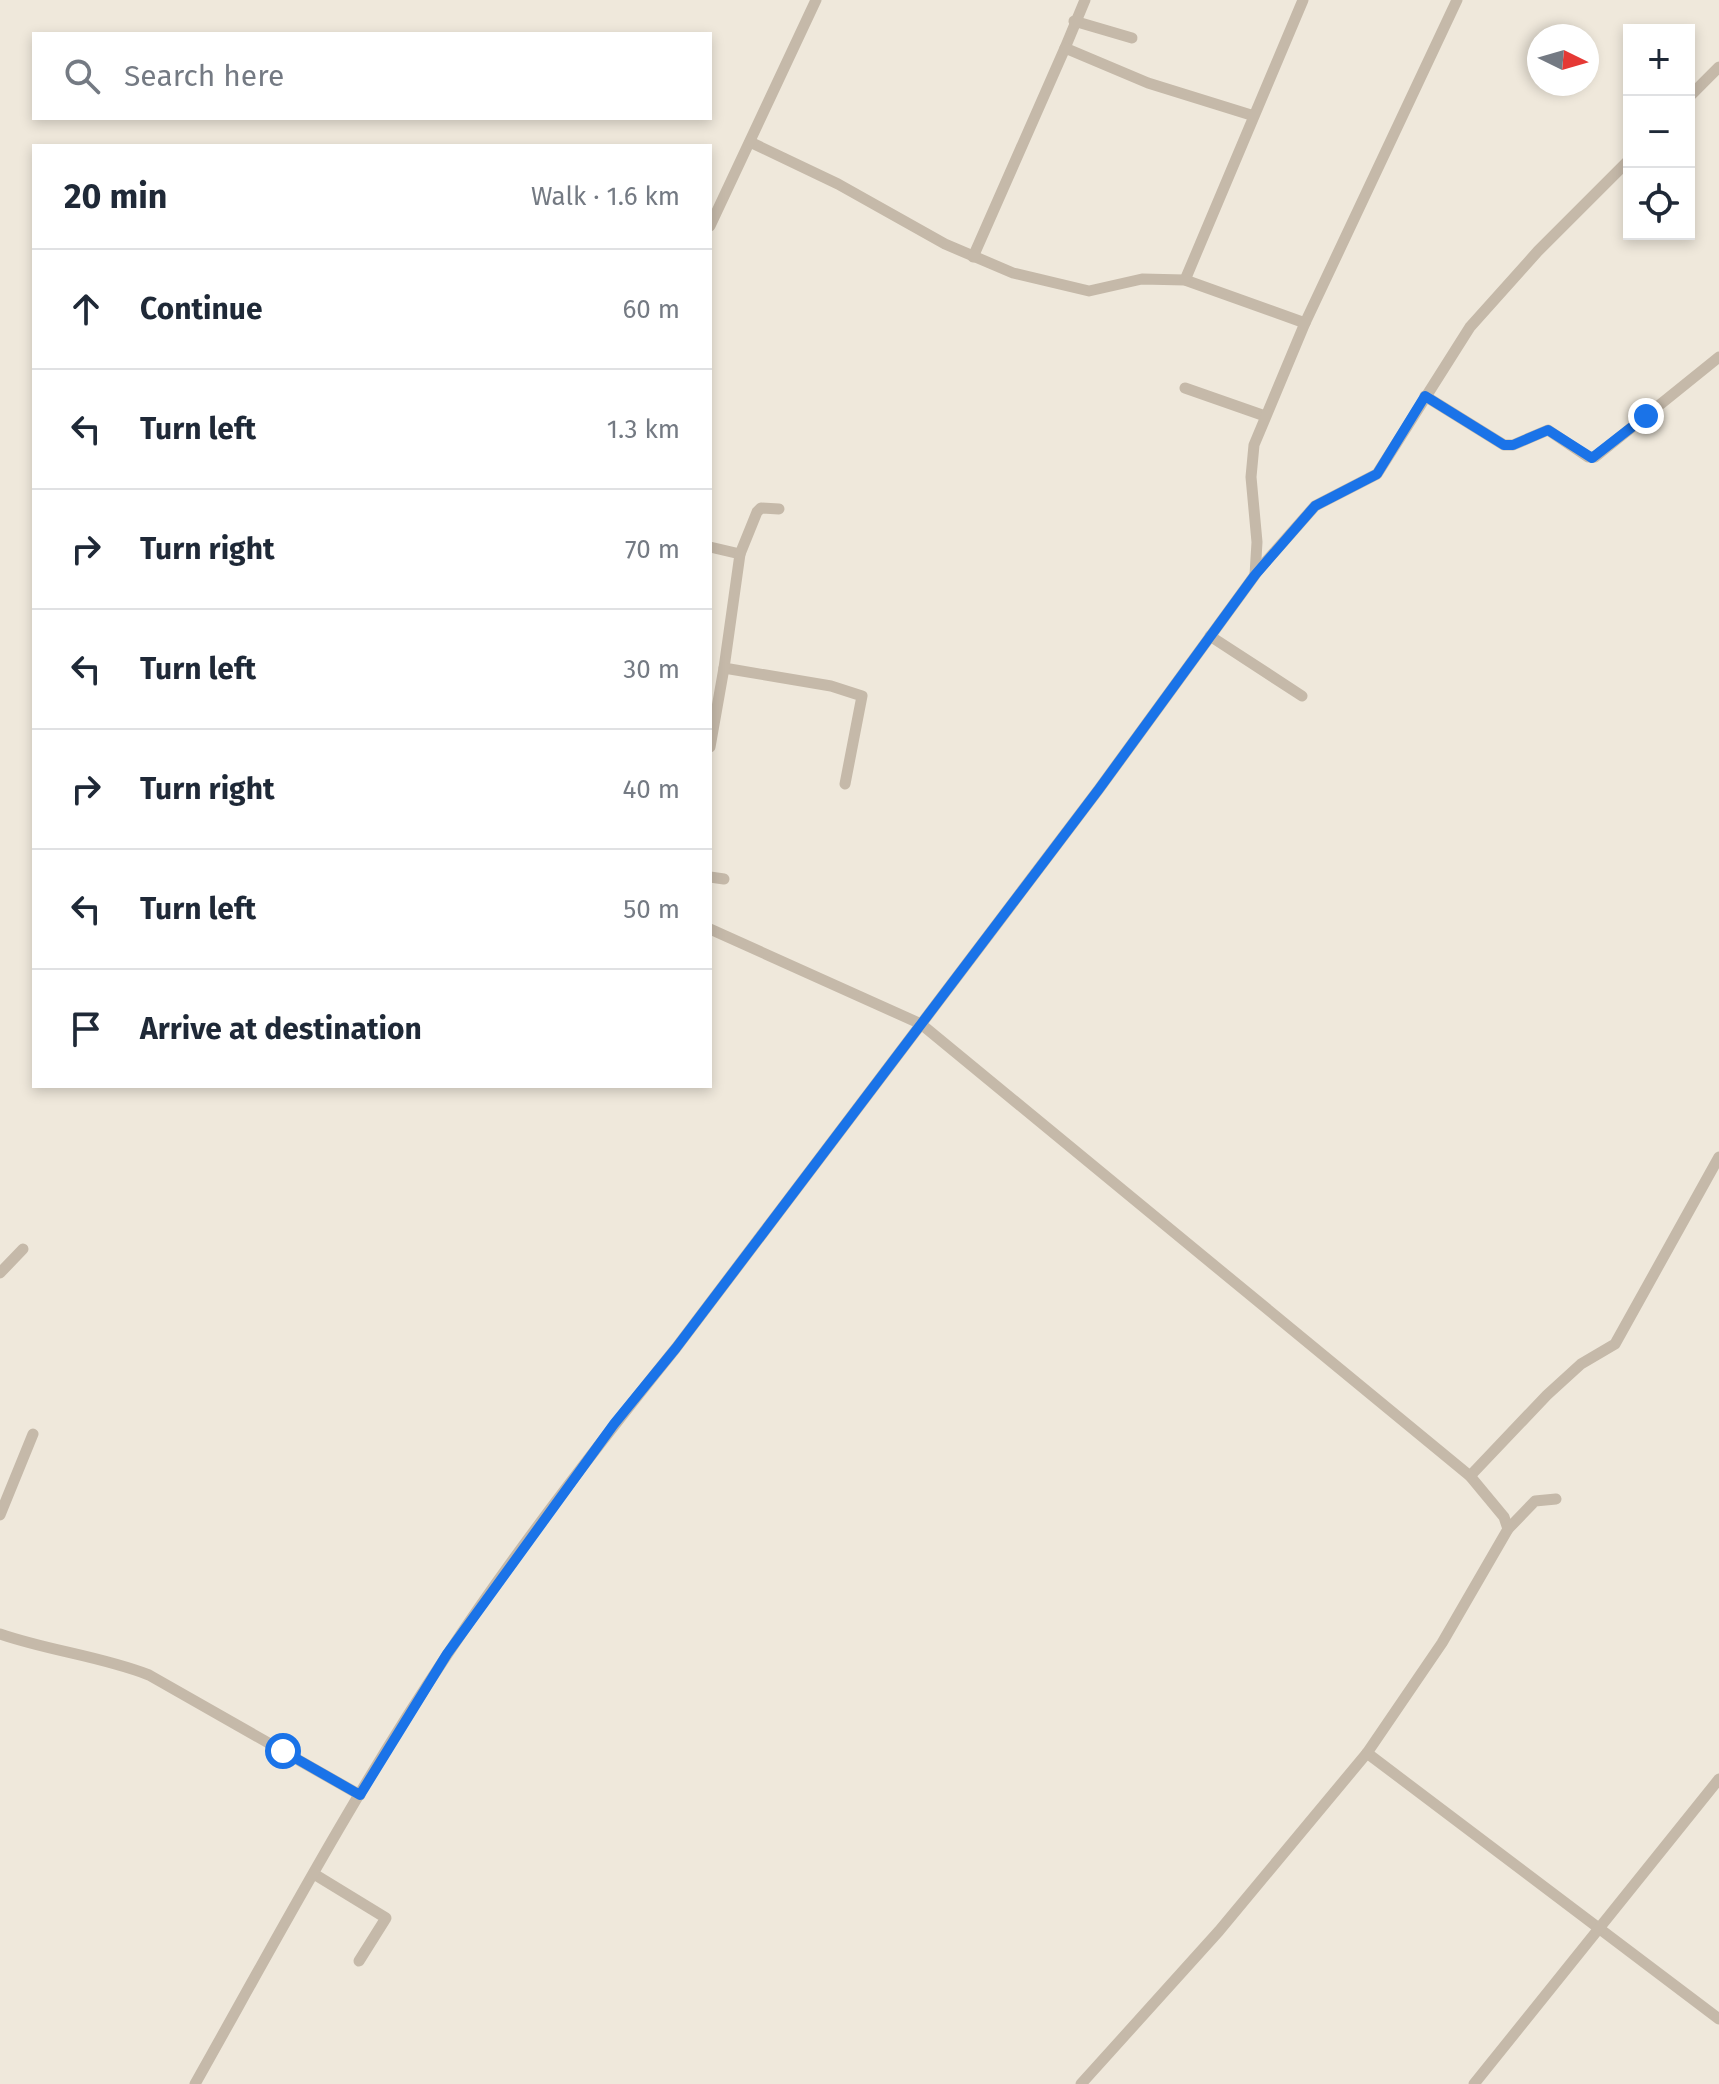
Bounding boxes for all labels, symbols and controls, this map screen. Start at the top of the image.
north arrow [1527,24,1599,96]
map controls [1623,24,1695,240]
button: + [1623,24,1695,96]
search box [32,32,712,120]
icon: search [60,54,104,98]
text: Search here [124,58,284,94]
button: − [1623,96,1695,168]
button: locate [1623,168,1695,240]
text: 20 min [64,176,167,217]
text: Walk · 1.6 km [531,181,680,212]
icon: ahead [64,287,108,331]
text: Continue [140,291,263,327]
text: 60 m [622,294,680,325]
route end [1628,398,1664,434]
icon: left [64,407,108,451]
text: Turn left [140,411,256,447]
text: 1.3 km [607,414,680,445]
icon: right [64,527,108,571]
text: Turn right [140,531,275,567]
text: 70 m [625,534,680,565]
icon: left [64,647,108,691]
text: Turn left [140,651,256,687]
text: 30 m [623,654,680,685]
icon: right [64,767,108,811]
text: Turn right [140,771,275,807]
text: 40 m [622,774,680,805]
icon: left [64,887,108,931]
text: Turn left [140,891,256,927]
text: 50 m [623,894,680,925]
icon: arrive [64,1007,108,1051]
text: Arrive at destination [140,1011,422,1047]
route start [265,1733,301,1769]

